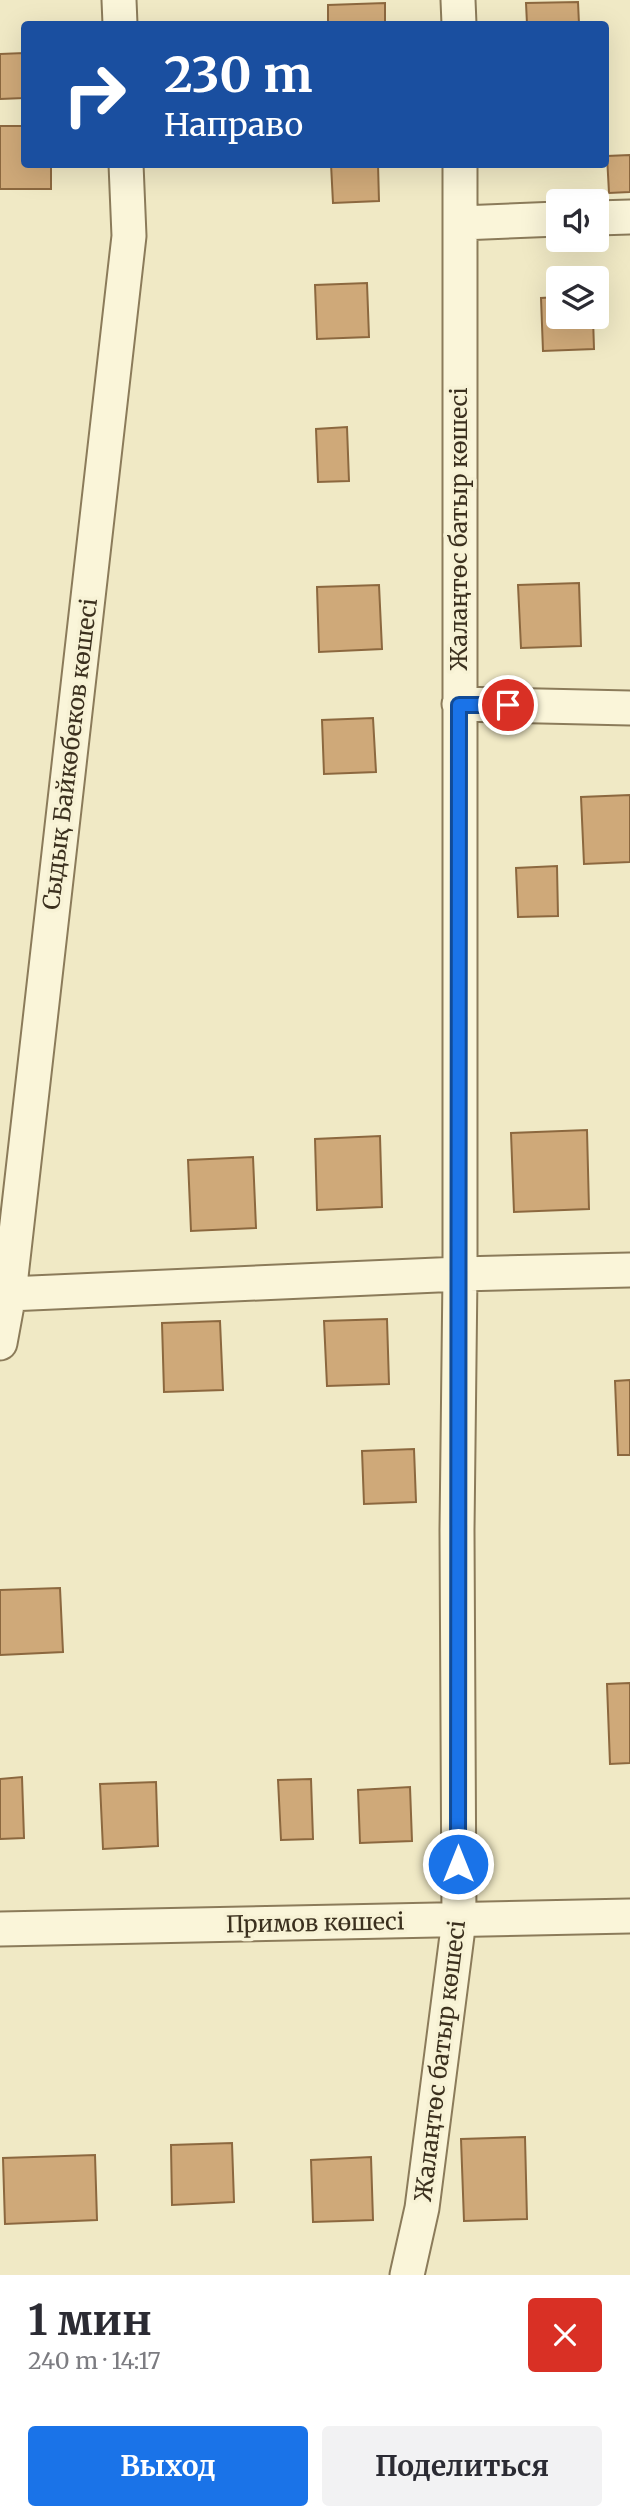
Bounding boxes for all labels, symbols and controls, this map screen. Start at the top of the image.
text: 230 m [164,44,312,105]
icon: right [49,49,140,140]
text: Направо [164,105,303,145]
map controls [546,189,609,329]
button: sound [546,189,609,252]
button: layers [546,266,609,329]
street label: Жалаңтөс батыр көшесі [444,387,473,671]
street label: Сыдық Байкөбеков көшесі [36,597,103,911]
pin [478,675,538,735]
icon: arrive [489,686,527,724]
position arrow [421,1827,495,1901]
street label: Примов көшесі [226,1906,404,1939]
street label: Жалаңтөс батыр көшесі [408,1919,471,2203]
text: 1 мин [28,2294,152,2346]
button: close [528,2298,602,2372]
text: 240 m · 14:17 [28,2346,161,2375]
button: Выход [28,2426,308,2506]
button: Поделиться [322,2426,602,2506]

